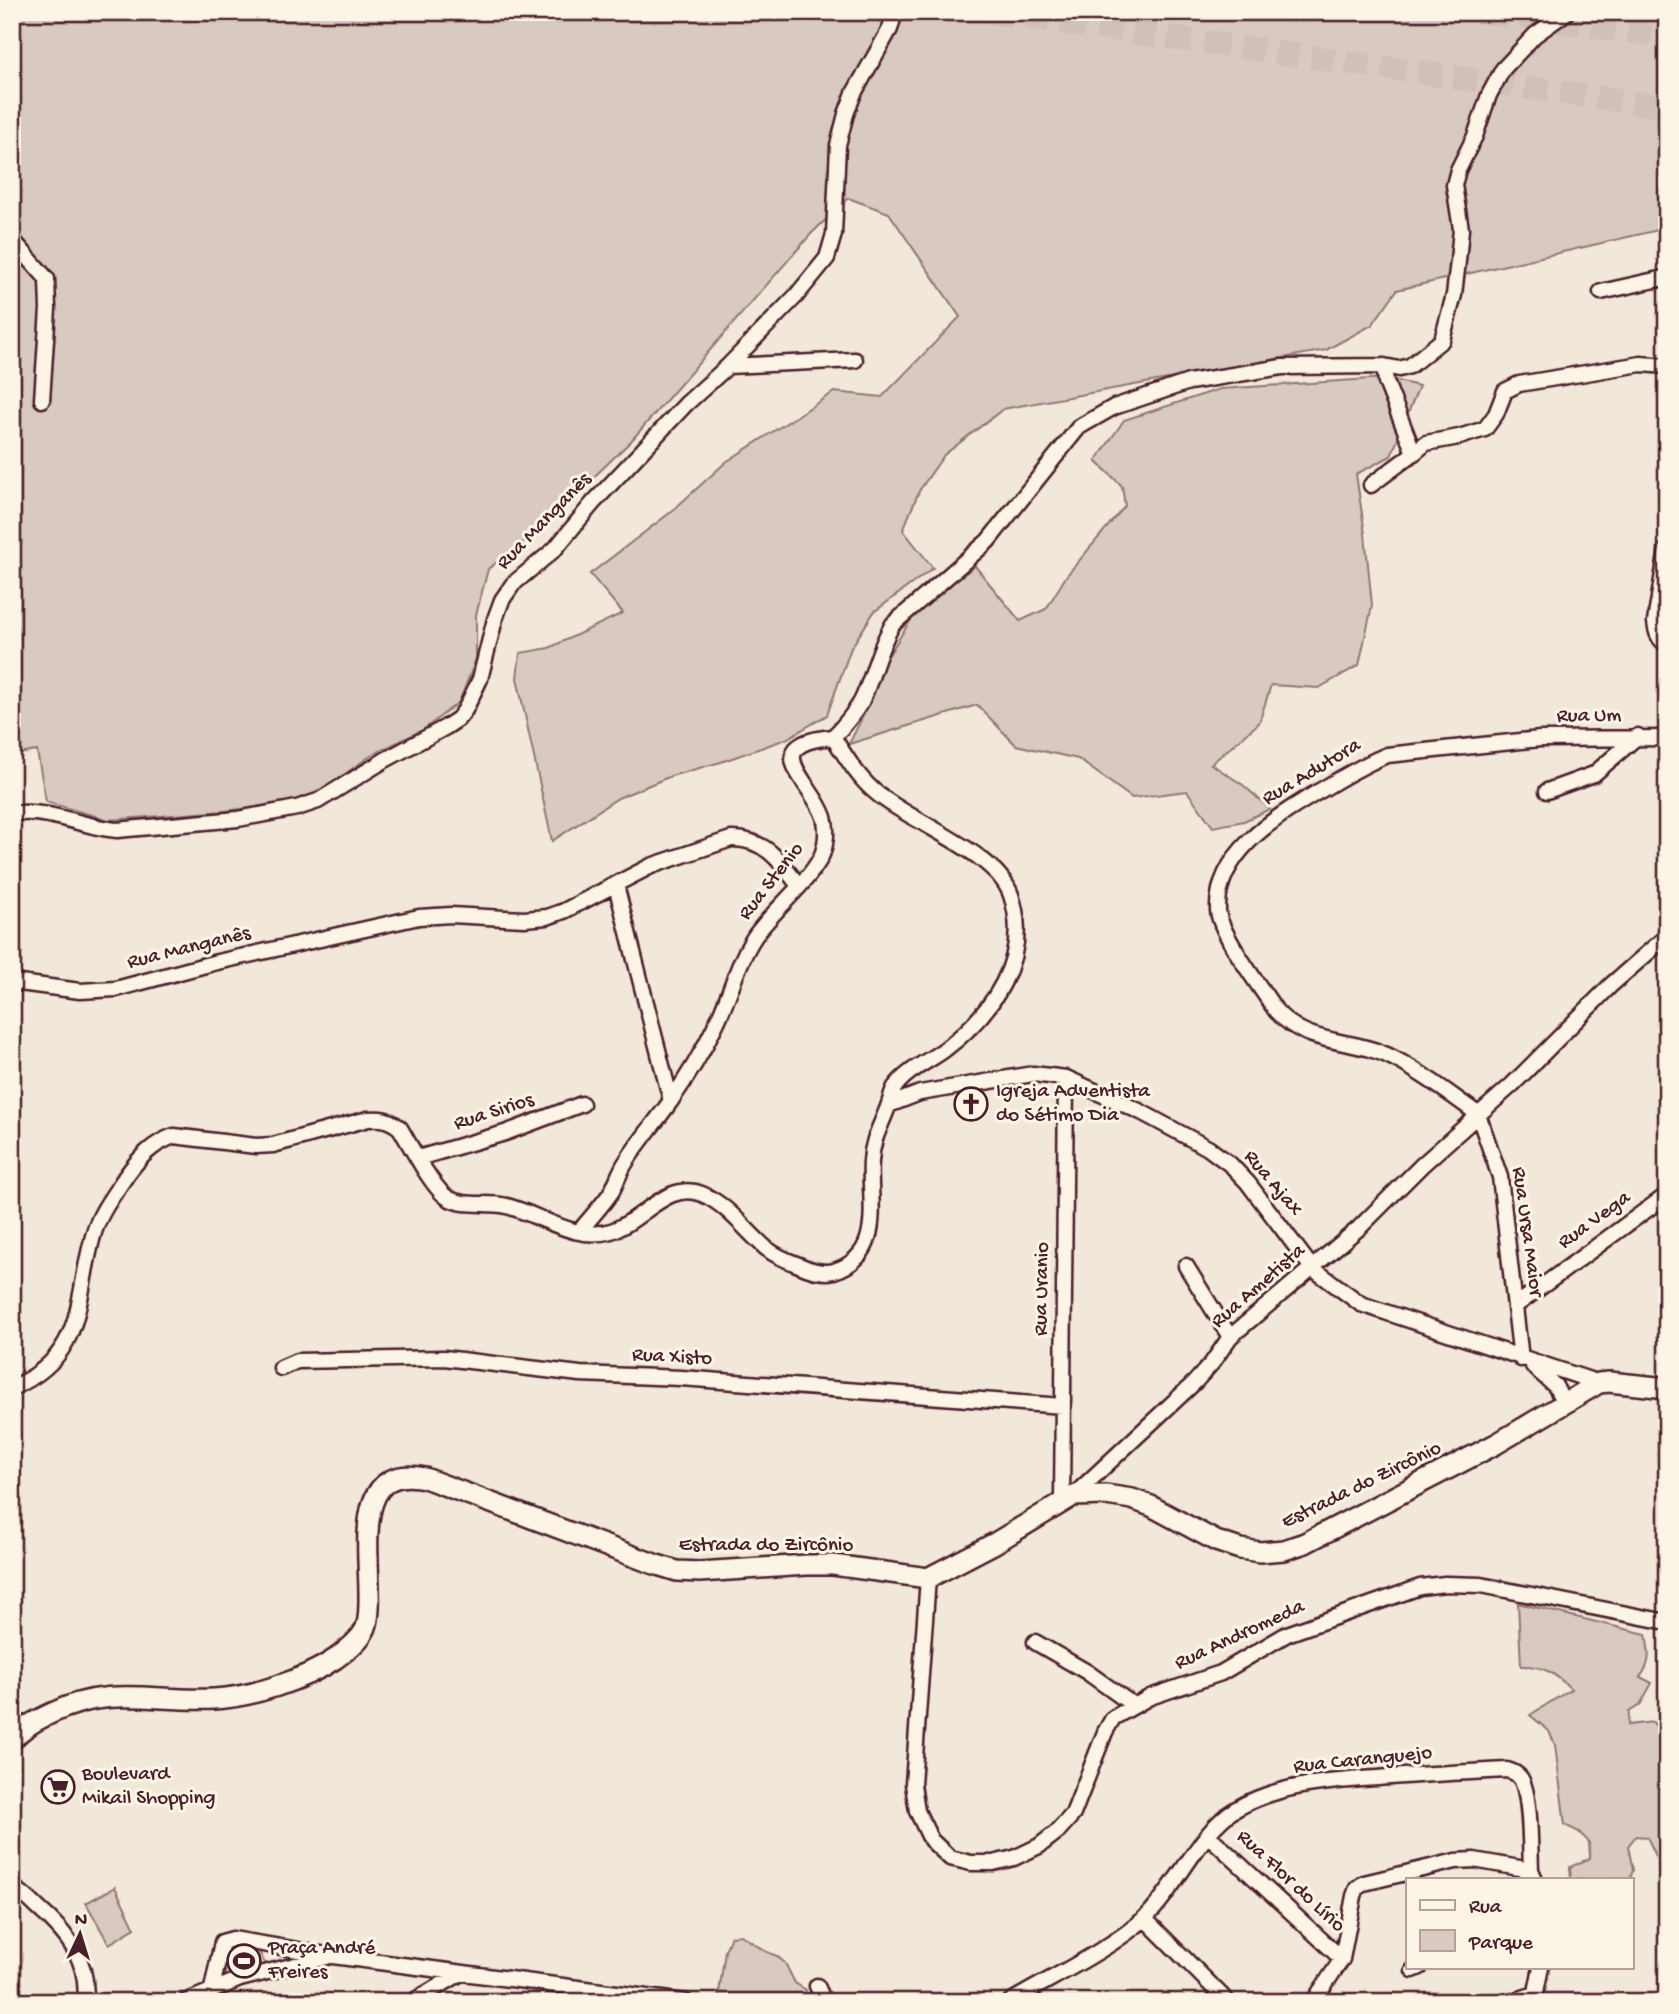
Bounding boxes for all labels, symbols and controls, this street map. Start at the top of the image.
street label: Rua Manganês [492,467,599,576]
street label: Rua Um [1557,704,1622,730]
street label: Rua Adutora [1258,733,1367,812]
street label: Rua Stenio [734,838,810,926]
street label: Rua Manganês [125,921,254,976]
place label: Igreja Adventista do Sétimo Dia [996,1080,1151,1129]
church icon: Igreja Adventista do Sétimo Dia [952,1085,990,1123]
street label: Rua Sirios [451,1088,538,1138]
street label: Rua Ajax [1237,1146,1307,1222]
street label: Rua Ursa Maior [1505,1166,1548,1300]
street label: Rua Vega [1554,1186,1637,1256]
street label: Rua Ametista [1207,1238,1312,1335]
street label: Rua Uranio [1030,1242,1056,1336]
street label: Rua Xisto [631,1343,713,1373]
street label: Estrada do Zircônio [1278,1436,1446,1536]
street label: Estrada do Zircônio [679,1534,853,1559]
street label: Rua Andromeda [1171,1594,1310,1677]
street label: Rua Caranguejo [1292,1741,1434,1781]
place label: Boulevard Mikail Shopping [81,1763,215,1812]
supermarket icon: Boulevard Mikail Shopping [39,1768,77,1806]
street label: Rua Flor do Lírio [1230,1825,1350,1939]
legend [1406,1878,1634,1968]
text: Rua [1469,1896,1503,1921]
north arrow [46,1898,116,1968]
text: N [74,1909,88,1932]
text: Parque [1468,1932,1534,1957]
place label: Praça André Freires [267,1937,377,1986]
sports icon: Praça André Freires [225,1942,263,1980]

